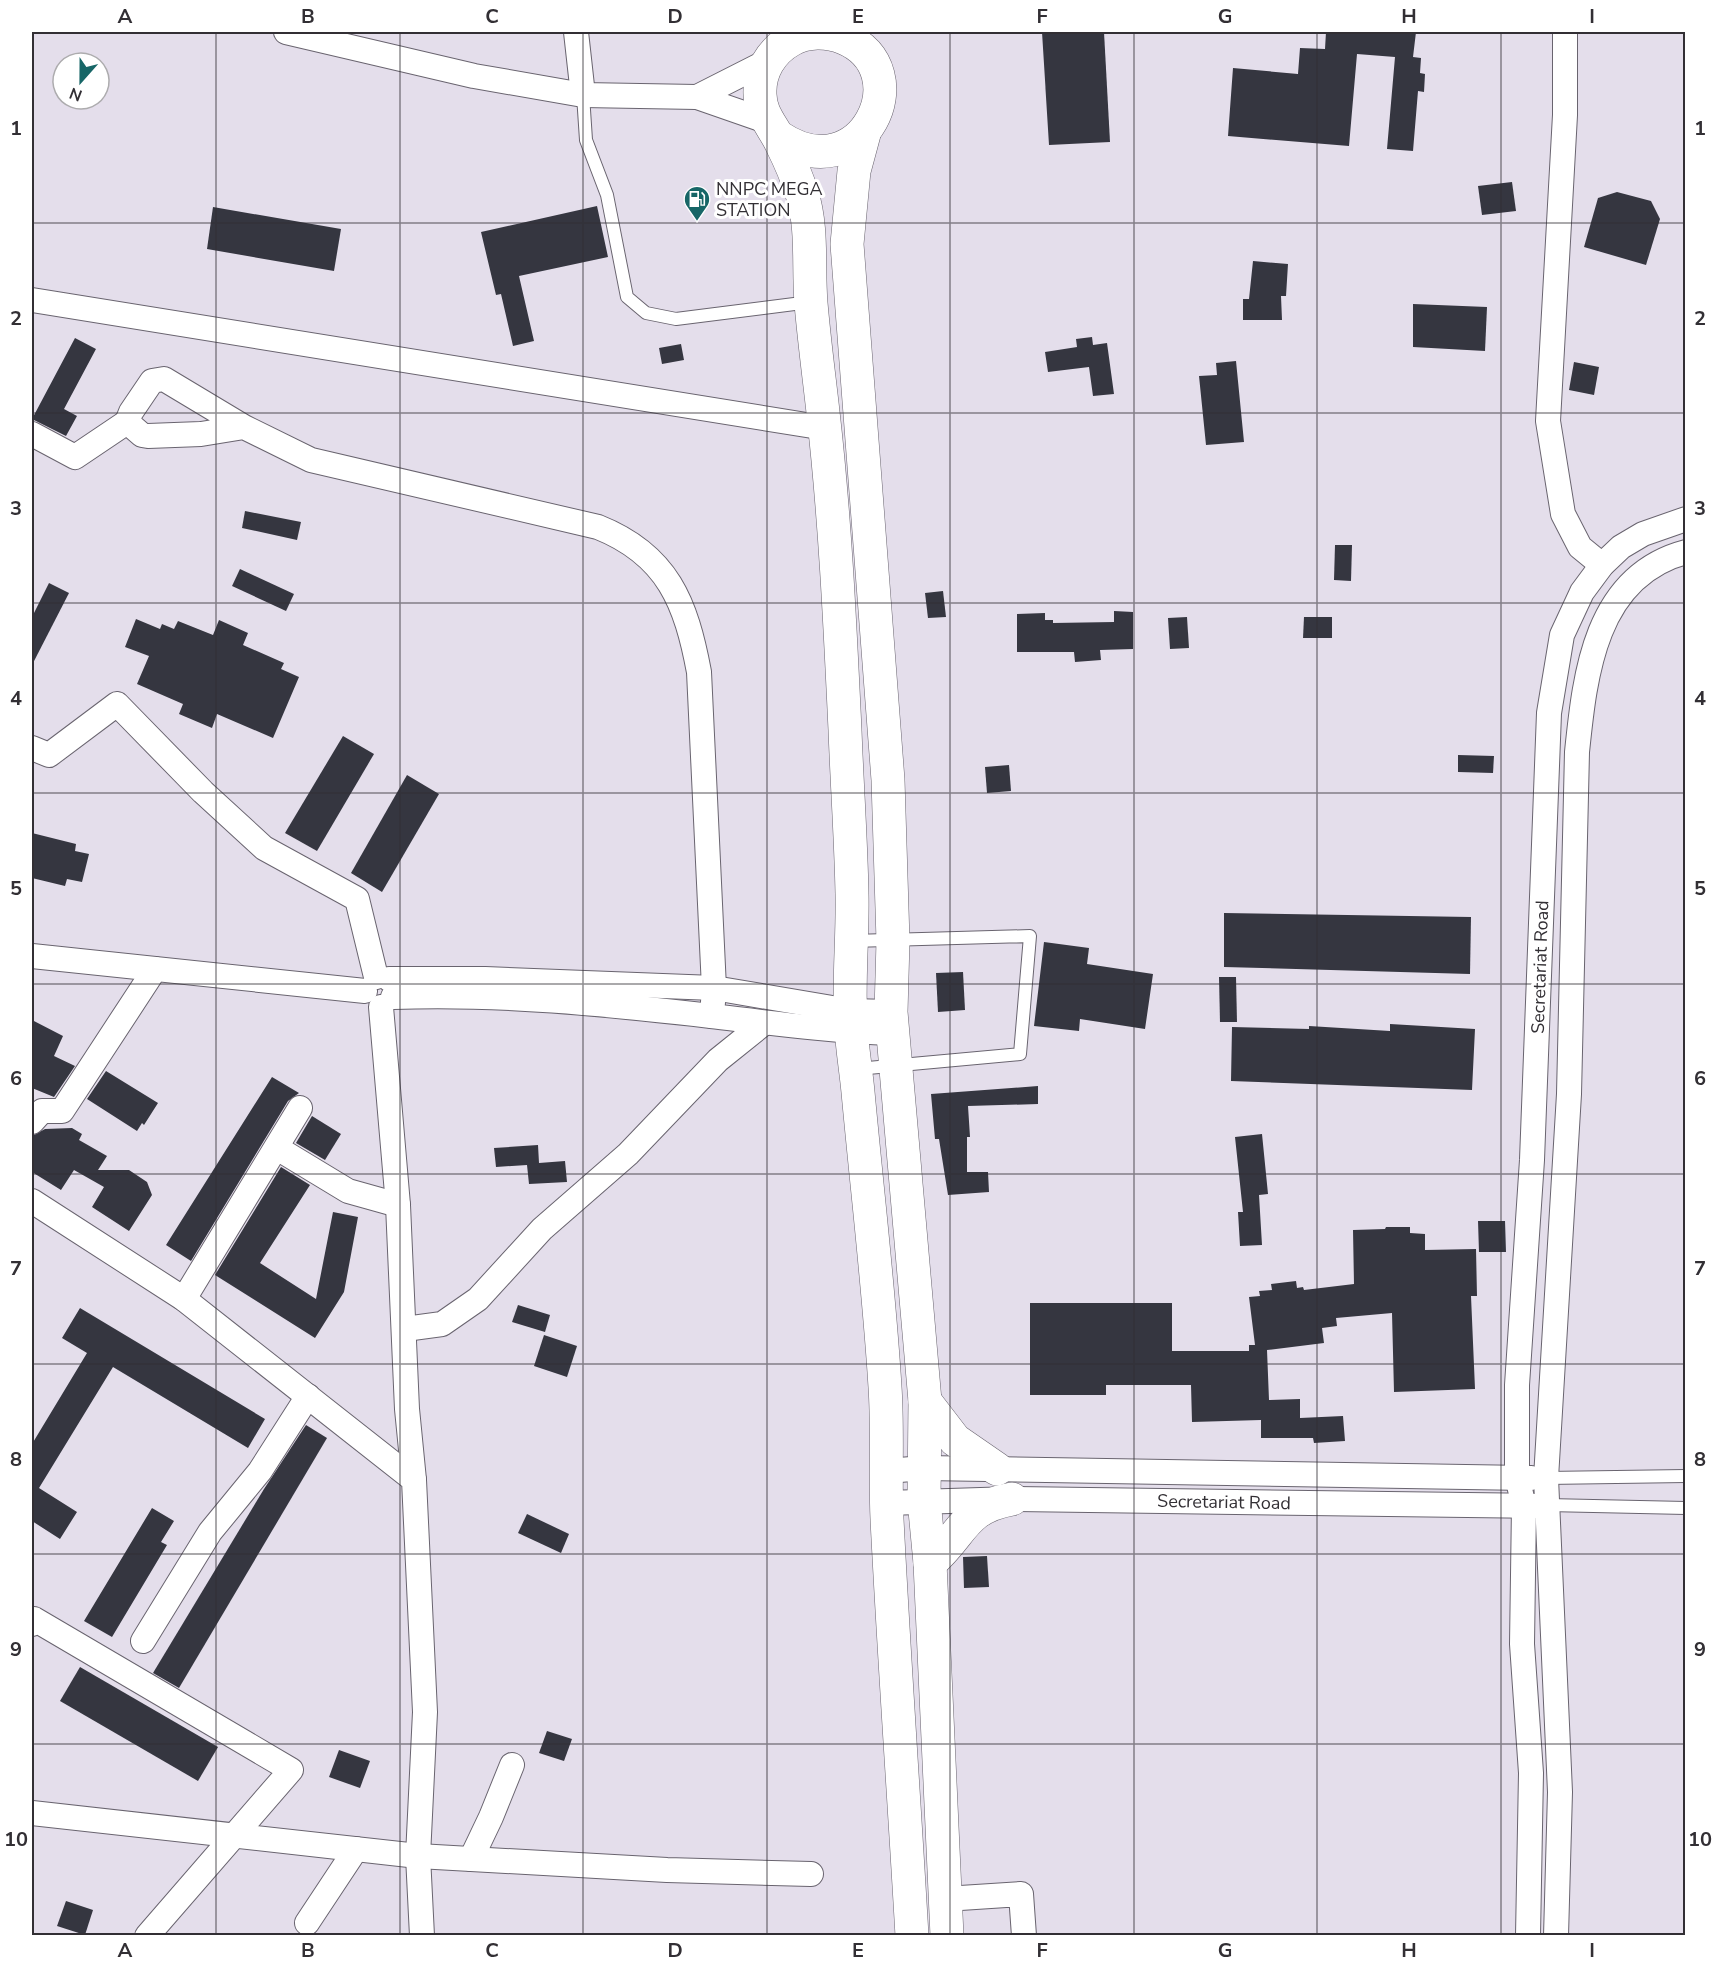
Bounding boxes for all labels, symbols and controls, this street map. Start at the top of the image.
text: A [118,3,133,30]
text: B [301,3,315,30]
text: C [485,3,499,30]
text: D [667,3,683,30]
text: E [852,3,864,30]
text: F [1036,3,1048,30]
text: G [1218,3,1232,30]
text: H [1401,3,1417,30]
text: I [1589,3,1595,30]
north arrow [51,51,111,111]
text: N [66,82,86,106]
text: 1 [10,115,22,142]
text: 1 [1694,115,1706,142]
place label: NNPC MEGA STATION [716,177,823,222]
fuel station icon: NNPC MEGA STATION [682,184,712,222]
text: 2 [10,305,22,332]
text: 2 [1694,305,1706,332]
text: 3 [10,495,22,522]
text: 3 [1694,495,1706,522]
text: 4 [10,685,22,712]
text: 4 [1694,685,1706,712]
text: 5 [10,875,22,902]
text: 5 [1694,875,1706,902]
street label: Secretariat Road [1526,900,1554,1034]
text: 6 [10,1065,22,1092]
text: 6 [1694,1065,1706,1092]
text: 7 [10,1255,22,1282]
text: 7 [1694,1255,1706,1282]
text: 8 [10,1446,22,1473]
text: 8 [1694,1446,1706,1473]
street label: Secretariat Road [1157,1489,1291,1515]
text: 9 [10,1636,22,1663]
text: 9 [1694,1636,1706,1663]
text: 10 [4,1826,28,1853]
text: 10 [1688,1826,1712,1853]
text: A [118,1937,133,1964]
text: B [301,1937,315,1964]
text: C [485,1937,499,1964]
text: D [667,1937,683,1964]
text: E [852,1937,864,1964]
text: F [1036,1937,1048,1964]
text: G [1218,1937,1232,1964]
text: H [1401,1937,1417,1964]
text: I [1589,1937,1595,1964]

